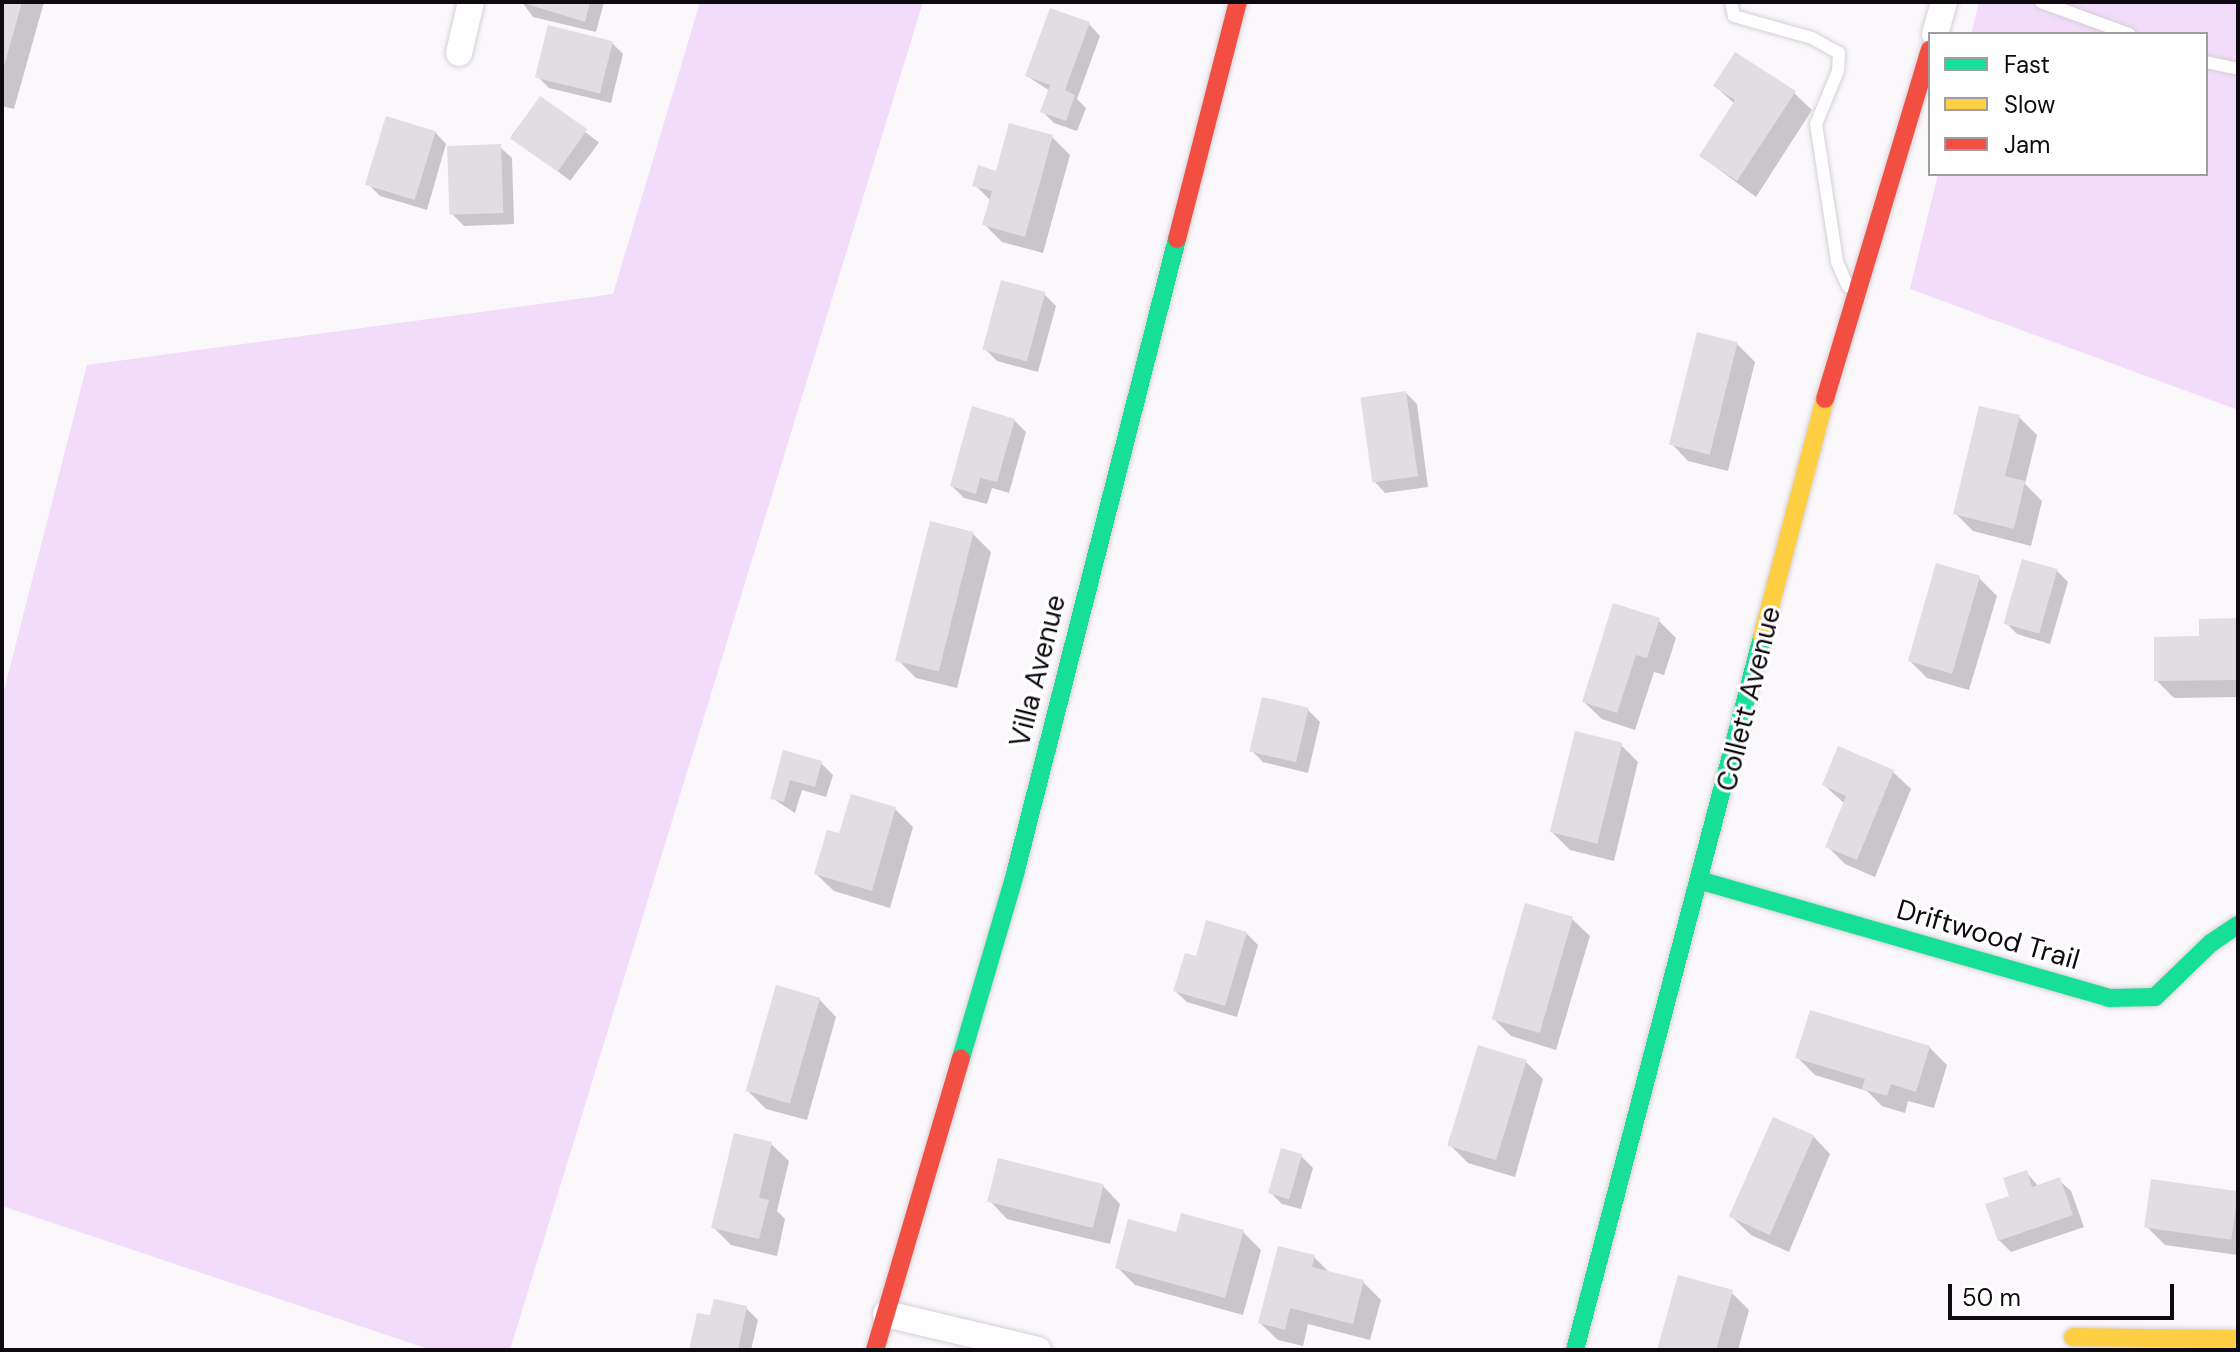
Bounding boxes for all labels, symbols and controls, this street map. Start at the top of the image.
legend [1928,32,2208,176]
text: Fast [2004,49,2050,80]
text: Slow [2004,89,2055,120]
text: Jam [2004,129,2050,160]
street label: Villa Avenue [1003,591,1073,751]
street label: Collett Avenue [1710,603,1788,795]
street label: Driftwood Trail [1893,893,2083,977]
scale bar [1952,1268,2178,1318]
text: 50 m [1962,1282,2021,1313]

